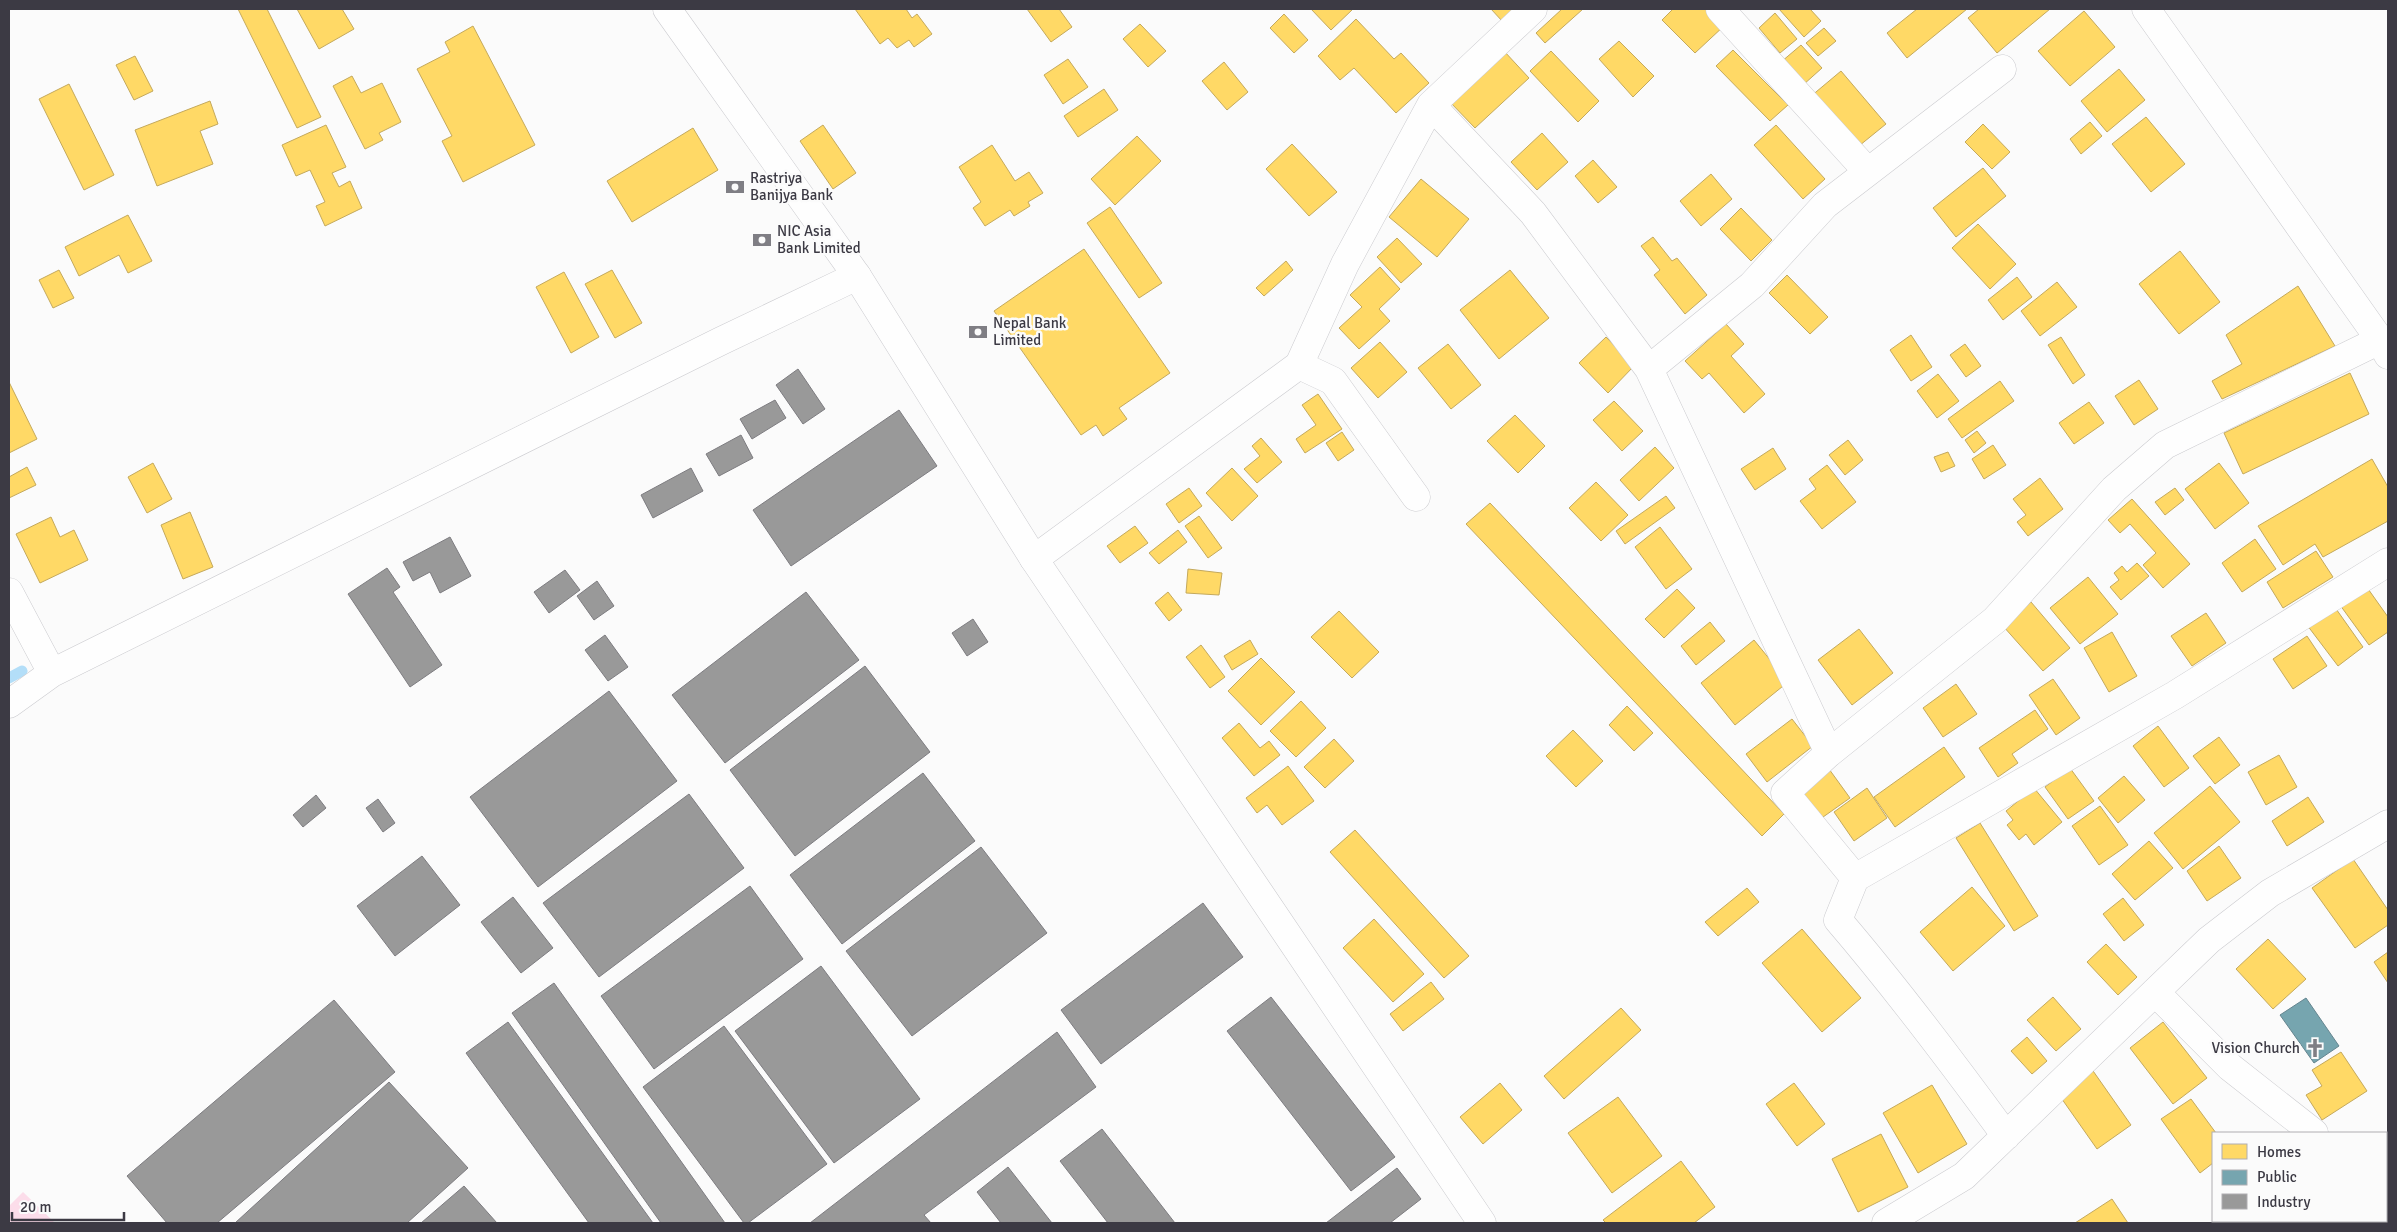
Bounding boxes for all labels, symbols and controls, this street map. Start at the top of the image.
place label: Rastriya Banijya Bank [750,169,834,204]
bank icon: Rastriya Banijya Bank [724,176,746,198]
place label: NIC Asia Bank Limited [777,222,861,257]
bank icon: NIC Asia Bank Limited [751,229,773,251]
place label: Nepal Bank Limited [993,314,1067,349]
bank icon: Nepal Bank Limited [967,321,989,343]
church icon: Vision Church [2304,1037,2326,1059]
place label: Vision Church [2211,1039,2300,1057]
legend [2212,1132,2387,1222]
text: Homes [2257,1143,2301,1161]
text: Public [2257,1168,2297,1186]
scale bar [12,1190,125,1222]
text: Industry [2257,1193,2310,1211]
text: 20 m [20,1198,51,1216]

